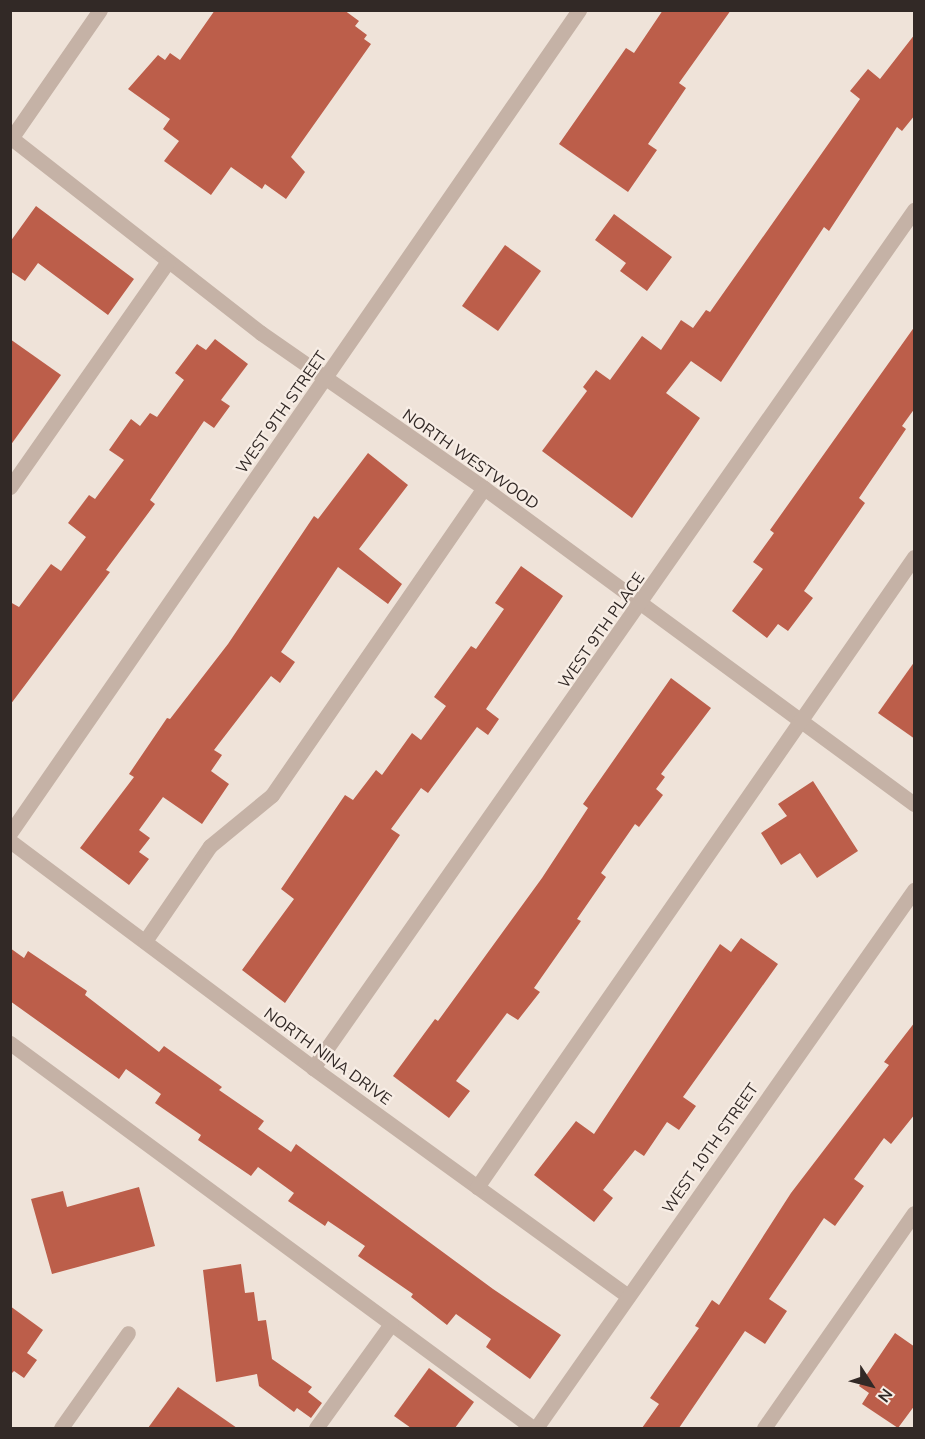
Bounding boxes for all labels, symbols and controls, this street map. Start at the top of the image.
street label: WEST 9TH STREET [232,347,330,477]
street label: NORTH WESTWOOD [399,405,543,513]
street label: WEST 9TH PLACE [554,568,648,692]
street label: NORTH NINA DRIVE [261,1003,395,1109]
street label: WEST 10TH STREET [658,1079,762,1217]
north arrow [841,1355,901,1415]
text: N [874,1385,897,1406]

